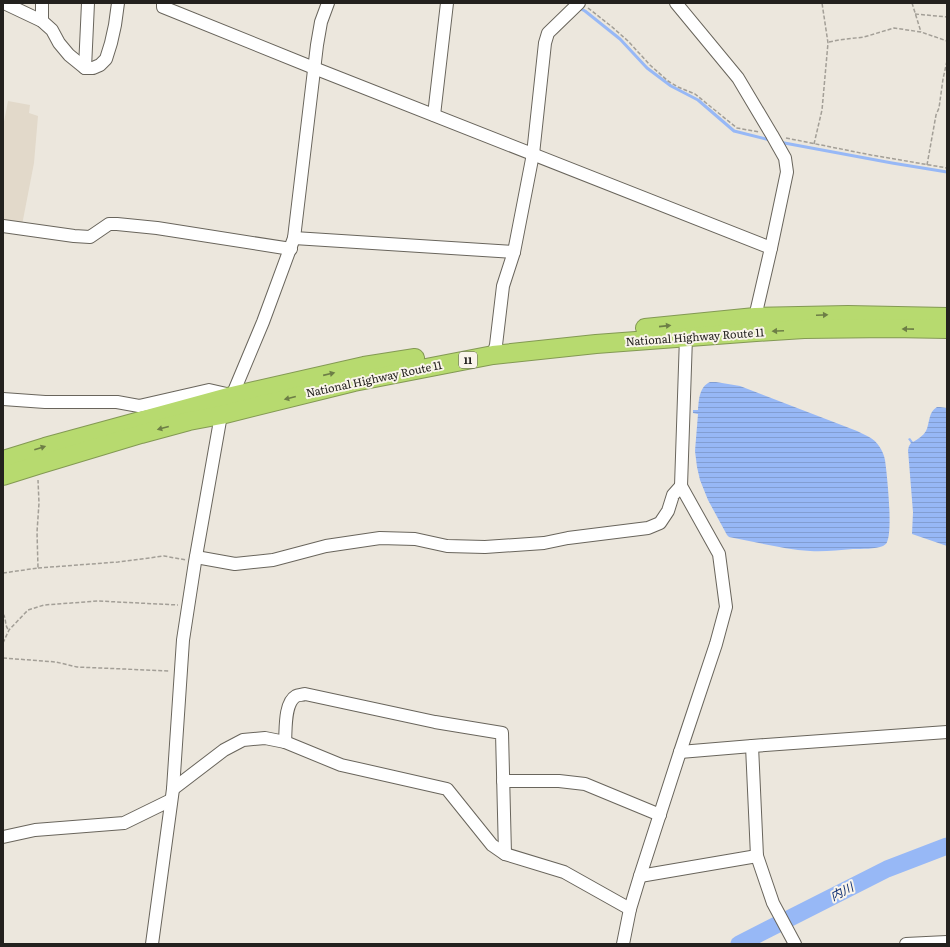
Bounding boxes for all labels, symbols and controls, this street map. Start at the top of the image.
one-way arrow [816,312,828,319]
street label: National Highway Route 11 [625,323,765,349]
one-way arrow [659,323,671,330]
one-way arrow [901,326,914,332]
one-way arrow [772,327,784,334]
road number: 11 [459,352,477,368]
street label: National Highway Route 11 [304,356,444,400]
one-way arrow [322,370,335,376]
one-way arrow [283,395,296,401]
one-way arrow [157,425,169,431]
one-way arrow [34,445,46,451]
water label: 内川 [827,877,858,905]

